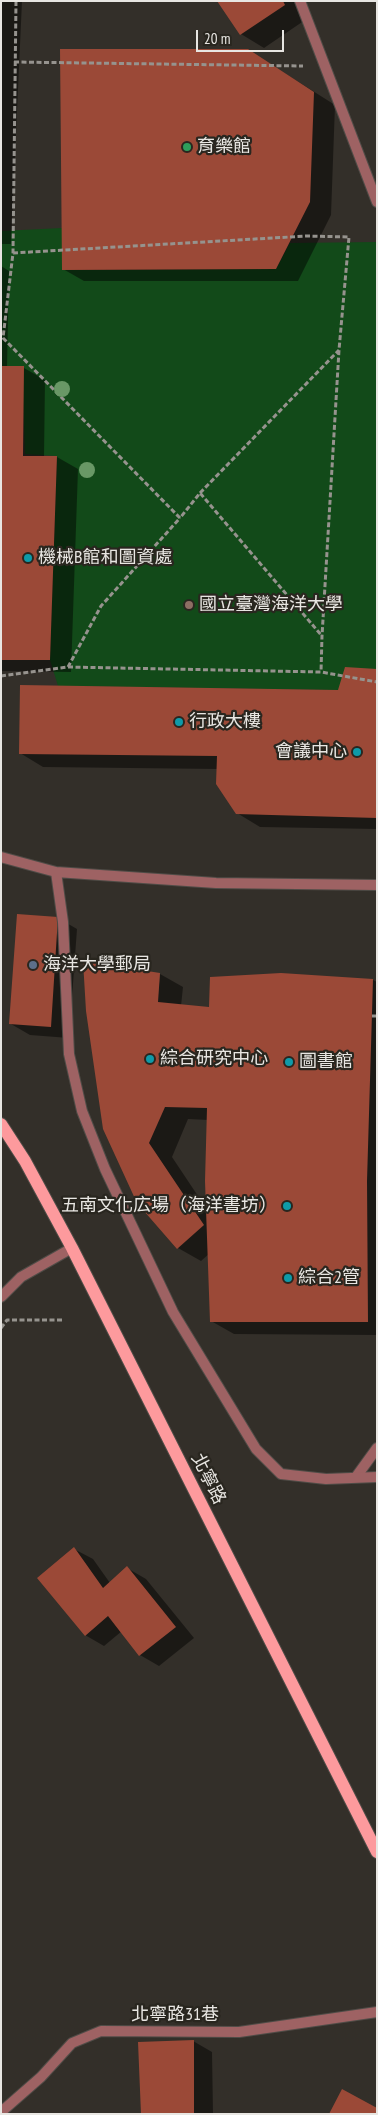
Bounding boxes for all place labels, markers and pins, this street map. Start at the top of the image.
place label: 育樂館 [197,136,251,158]
marker: 育樂館 [181,141,193,153]
place label: 機械B館和圖資處 [38,547,172,569]
marker: 機械B館和圖資處 [22,552,34,564]
place label: 國立臺灣海洋大學 [199,594,343,616]
marker: 國立臺灣海洋大學 [183,599,195,611]
place label: 行政大樓 [189,711,261,733]
marker: 行政大樓 [173,716,185,728]
place label: 會議中心 [275,741,347,763]
marker: 會議中心 [351,746,363,758]
place label: 海洋大學郵局 [43,954,151,976]
marker: 海洋大學郵局 [27,959,39,971]
place label: 綜合研究中心 [160,1048,268,1070]
place label: 圖書館 [299,1051,353,1073]
marker: 綜合研究中心 [144,1053,156,1065]
marker: 圖書館 [283,1056,295,1068]
place label: 五南文化広場（海洋書坊） [61,1195,277,1217]
marker: 五南文化広場（海洋書坊） [281,1200,293,1212]
place label: 綜合2管 [298,1267,360,1289]
marker: 綜合2管 [282,1272,294,1284]

